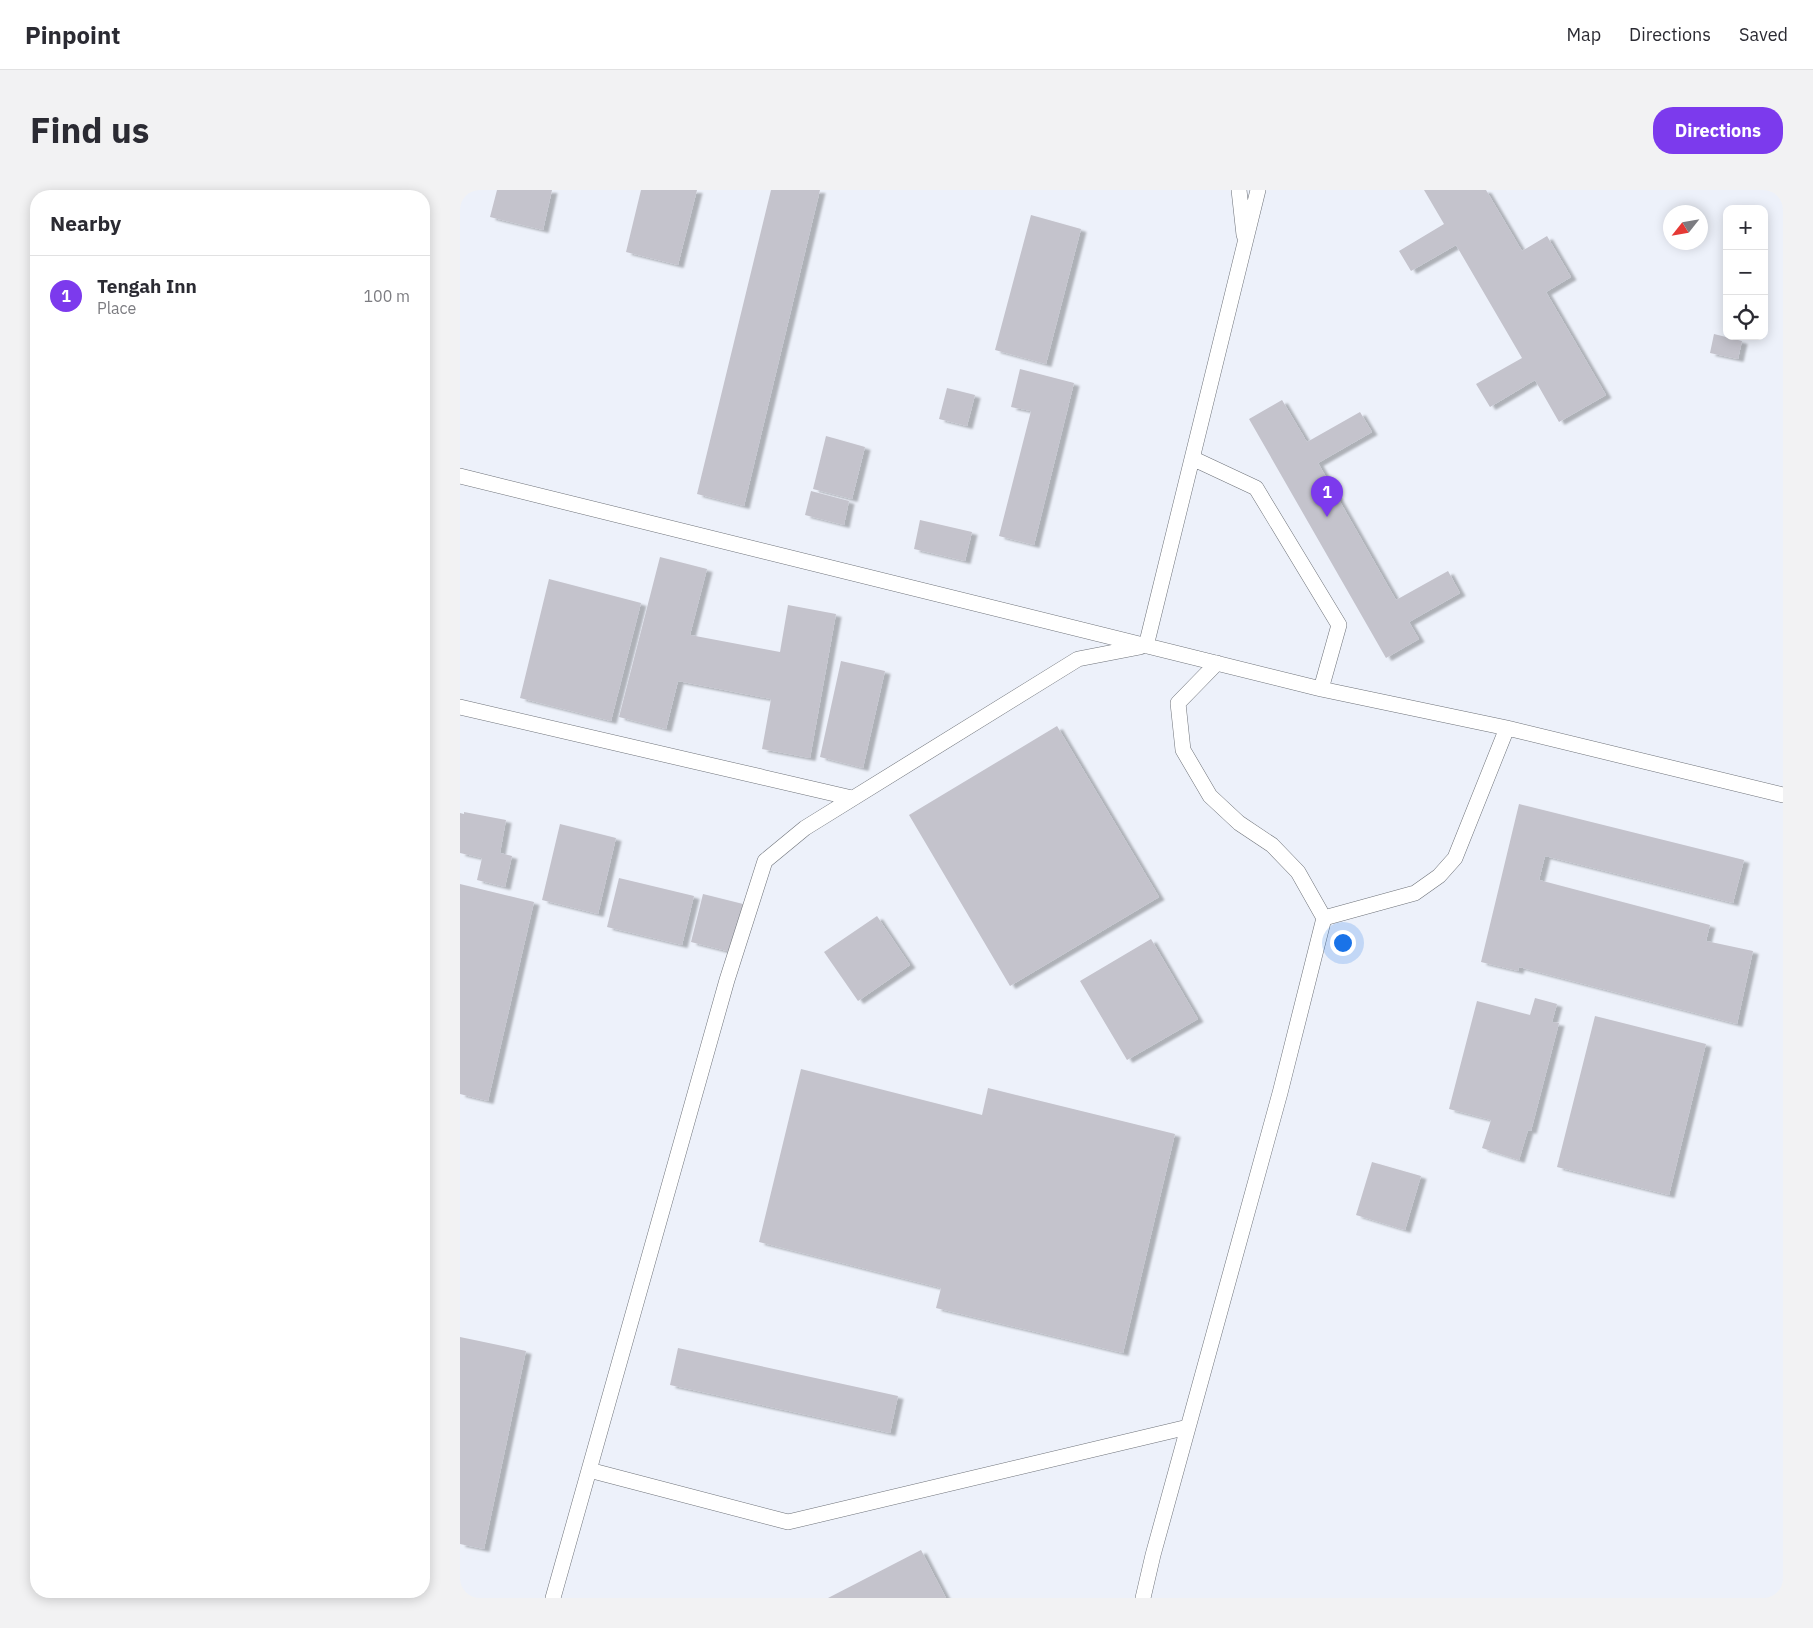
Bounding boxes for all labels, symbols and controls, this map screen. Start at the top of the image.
text: Pinpoint [25,19,120,51]
text: Map [1566,23,1601,46]
text: Directions [1629,23,1711,46]
text: Saved [1739,23,1788,46]
text: Find us [30,107,149,153]
button: Directions [1653,107,1783,154]
north arrow [1663,205,1708,250]
map controls [1723,205,1768,340]
button: + [1723,205,1768,250]
text: Nearby [50,209,121,237]
button: − [1723,250,1768,295]
text: Tengah Inn [97,274,197,298]
text: 1 [61,286,71,306]
text: 100 m [363,286,410,306]
button: locate [1723,295,1768,340]
text: Place [97,298,136,318]
pin: 1 [1311,476,1343,517]
your location [1330,930,1356,956]

